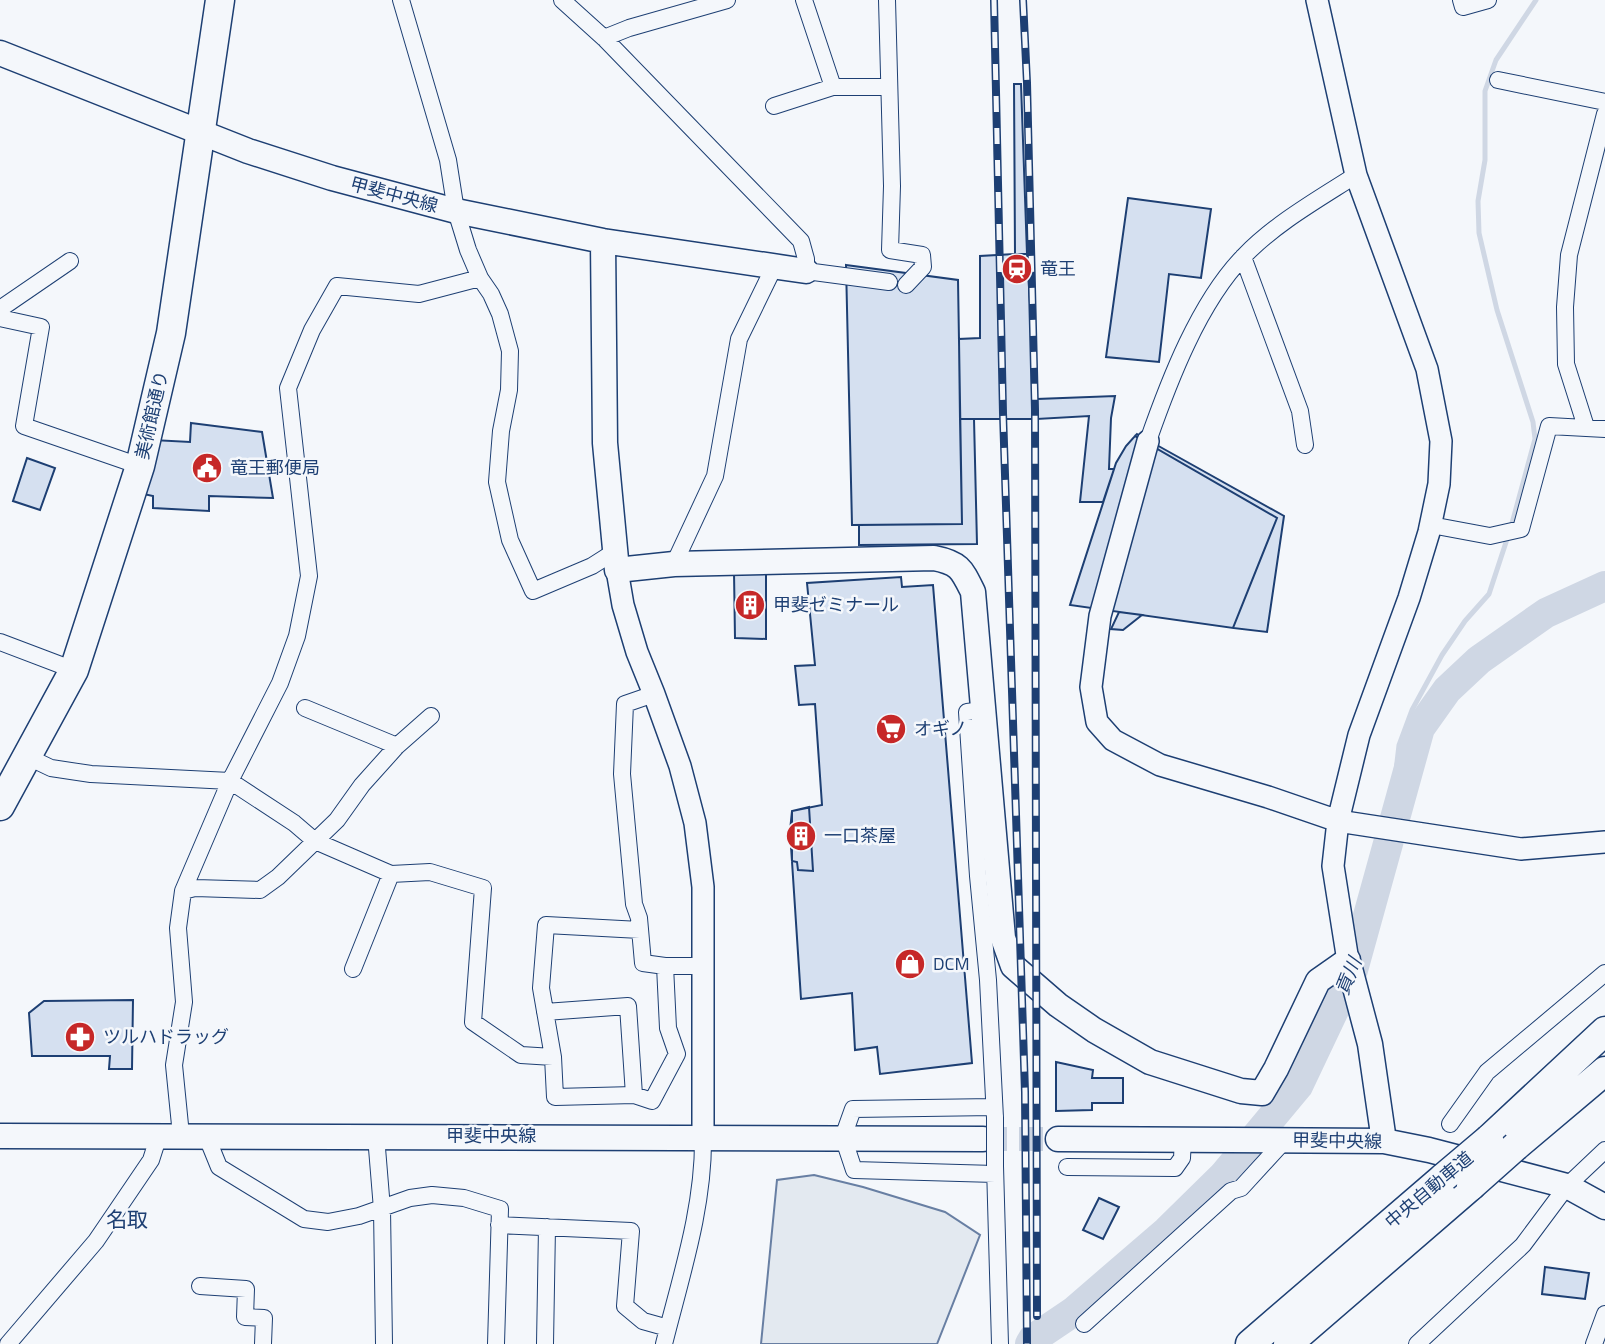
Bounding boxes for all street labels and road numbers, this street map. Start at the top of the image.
street label: 甲斐中央線 [347,170,441,219]
street label: 美術館通り [128,368,175,462]
street label: 甲斐中央線 [446,1122,536,1149]
street label: 甲斐中央線 [1292,1126,1382,1155]
street label: 中央自動車道 [1379,1145,1479,1235]

